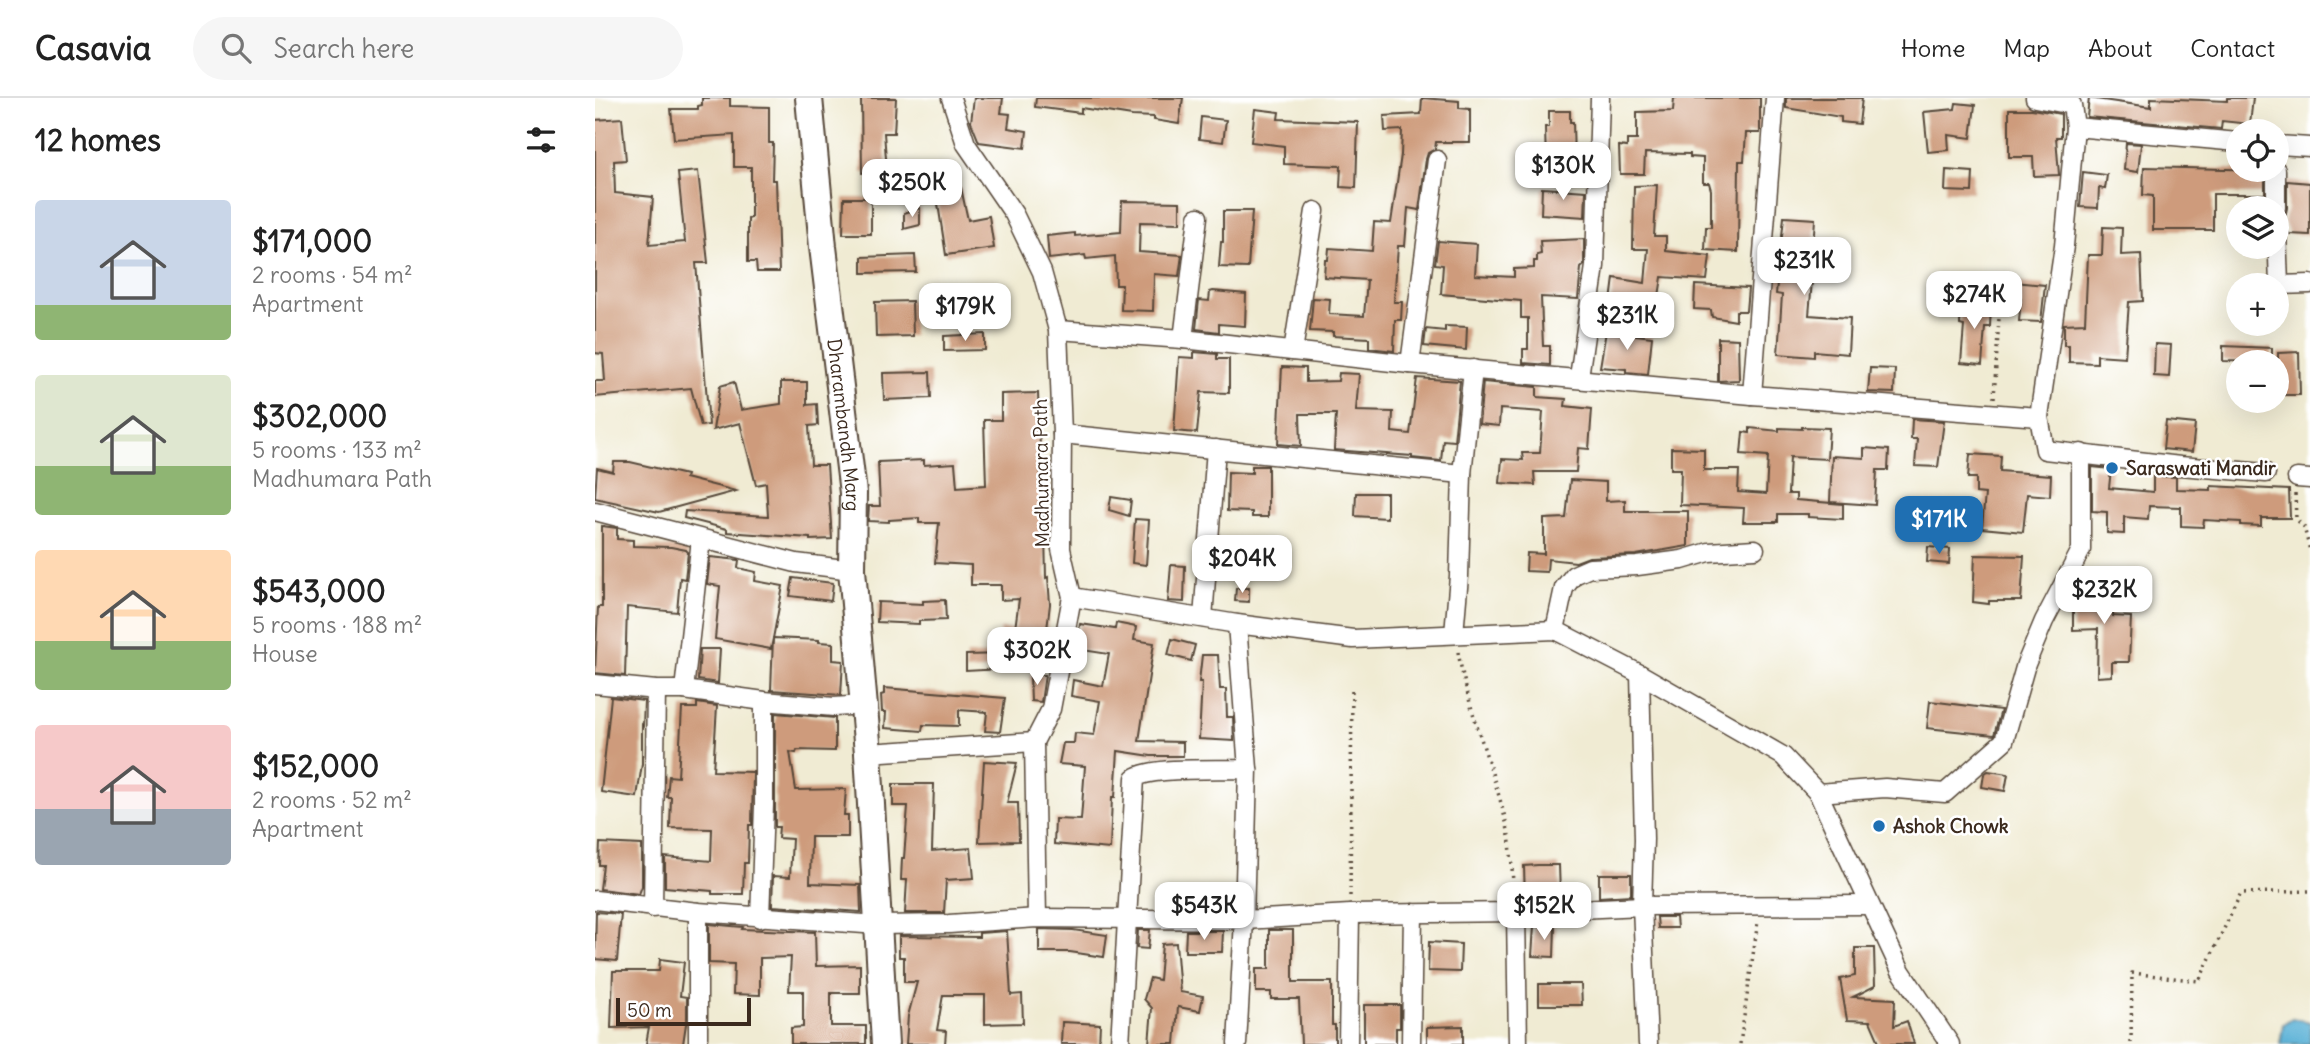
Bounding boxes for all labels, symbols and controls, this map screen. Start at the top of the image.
search box [193,17,683,80]
text: Casavia [35,27,151,69]
icon: search [217,29,255,67]
text: Search here [273,32,414,65]
text: Home [1901,33,1965,63]
text: Map [2003,33,2050,63]
text: About [2088,33,2152,63]
text: Contact [2190,33,2275,63]
map controls [2226,119,2289,413]
button: locate [2226,119,2289,182]
text: 12 homes [35,121,161,159]
icon: filters [522,121,560,159]
pin: $130K [1514,142,1612,202]
text: $130K [1531,150,1595,179]
pin: $250K [863,159,961,219]
text: $250K [878,167,946,196]
button: layers [2226,196,2289,259]
text: $171,000 [252,222,372,260]
icon: home [91,228,175,312]
pin: $231K [1755,238,1853,297]
text: $231K [1773,245,1835,274]
text: 2 rooms · 54 m² [252,260,413,289]
pin: $274K [1925,272,2023,331]
button: + [2226,273,2289,336]
text: $274K [1942,279,2006,308]
pin: $179K [916,284,1014,343]
text: Apartment [252,289,364,318]
text: $179K [935,291,995,320]
pin: $231K [1578,292,1676,352]
text: $231K [1596,300,1658,329]
street label: Dharambandh Marg [822,337,865,512]
button: − [2226,350,2289,413]
text: $302,000 [252,397,387,435]
street label: Madhumara Path [1028,398,1054,548]
icon: home [91,403,175,487]
text: 5 rooms · 133 m² [252,435,422,464]
place label: Saraswati Mandir [2126,456,2276,480]
marker: Saraswati Mandir [2104,460,2120,476]
text: Madhumara Path [252,464,432,493]
pin: $171K [1890,496,1988,556]
text: $171K [1911,504,1967,533]
pin: $204K [1193,536,1291,595]
text: $204K [1208,543,1276,572]
pin: $232K [2055,566,2153,626]
text: $543,000 [252,572,386,610]
text: $232K [2071,574,2137,603]
icon: home [91,578,175,662]
text: 5 rooms · 188 m² [252,610,422,639]
pin: $302K [988,628,1086,687]
text: $302K [1003,635,1071,664]
text: House [252,639,318,668]
text: $152,000 [252,747,379,785]
icon: home [91,753,175,837]
text: 2 rooms · 52 m² [252,785,412,814]
text: Apartment [252,814,364,843]
place label: Ashok Chowk [1893,814,2009,838]
marker: Ashok Chowk [1871,818,1887,834]
pin: $543K [1155,882,1253,942]
pin: $152K [1495,882,1593,942]
text: $543K [1171,890,1237,919]
text: $152K [1513,890,1575,919]
scale bar [616,995,751,1027]
text: 50 m [627,998,672,1022]

